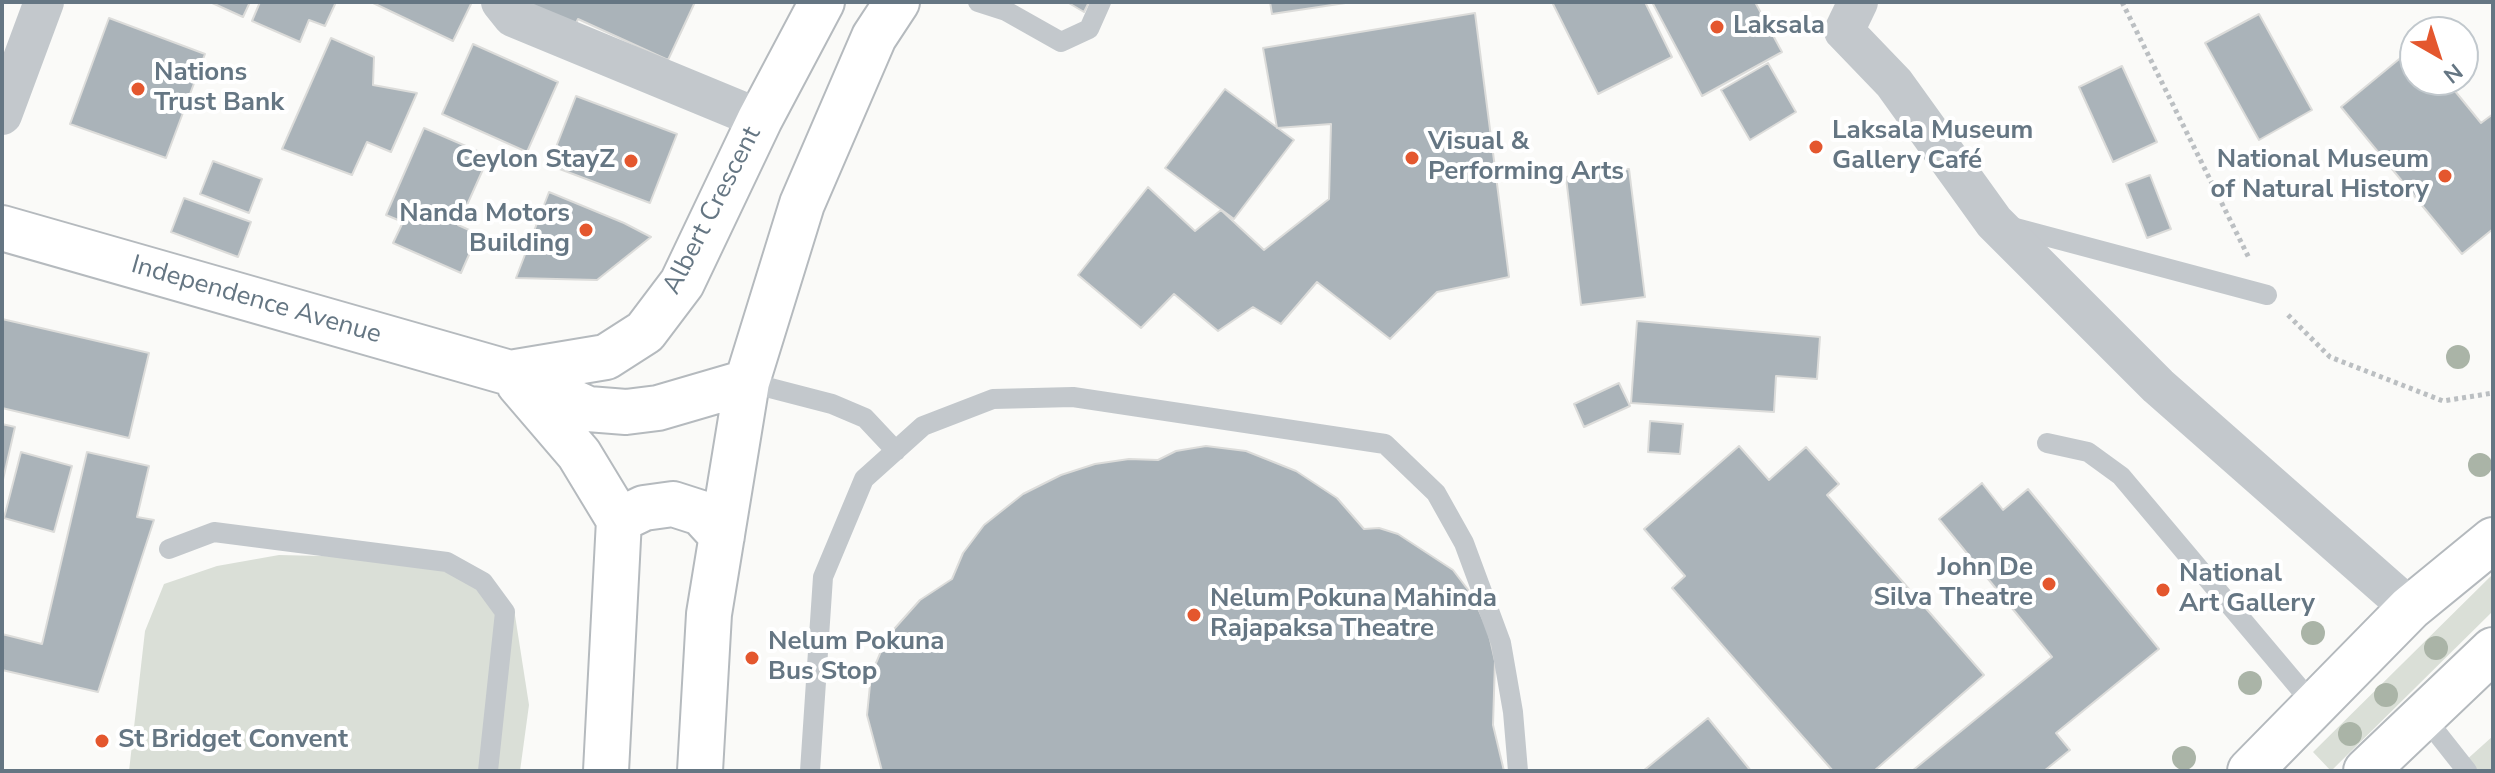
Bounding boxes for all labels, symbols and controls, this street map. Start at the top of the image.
place label: Laksala [1733,11,1825,43]
north arrow [2399,16,2479,96]
marker: Laksala [1708,18,1726,36]
text: N [2437,56,2469,90]
place label: Nations Trust Bank [154,58,284,120]
marker: Nations Trust Bank [129,80,147,98]
place label: Laksala Museum Gallery Café [1832,116,2033,178]
street label: Albert Crescent [657,122,769,300]
place label: Visual & Performing Arts [1428,127,1624,188]
marker: Laksala Museum Gallery Café [1807,138,1825,156]
place label: Ceylon StayZ [456,145,615,177]
place label: National Museum of Natural History [2211,145,2429,206]
marker: Visual & Performing Arts [1403,149,1421,167]
marker: Ceylon StayZ [622,152,640,170]
marker: National Museum of Natural History [2436,167,2454,185]
place label: Nanda Motors Building [399,199,570,260]
marker: Nanda Motors Building [577,221,595,239]
street label: Independence Avenue [127,250,385,352]
place label: John De Silva Theatre [1874,553,2033,614]
place label: National Art Gallery [2179,559,2315,620]
marker: John De Silva Theatre [2040,575,2058,593]
marker: National Art Gallery [2154,581,2172,599]
place label: Nelum Pokuna Mahinda Rajapaksa Theatre [1210,584,1497,646]
marker: Nelum Pokuna Mahinda Rajapaksa Theatre [1185,606,1203,624]
place label: Nelum Pokuna Bus Stop [768,627,944,688]
marker: Nelum Pokuna Bus Stop [743,649,761,667]
place label: St Bridget Convent [118,725,348,757]
marker: St Bridget Convent [93,732,111,750]

